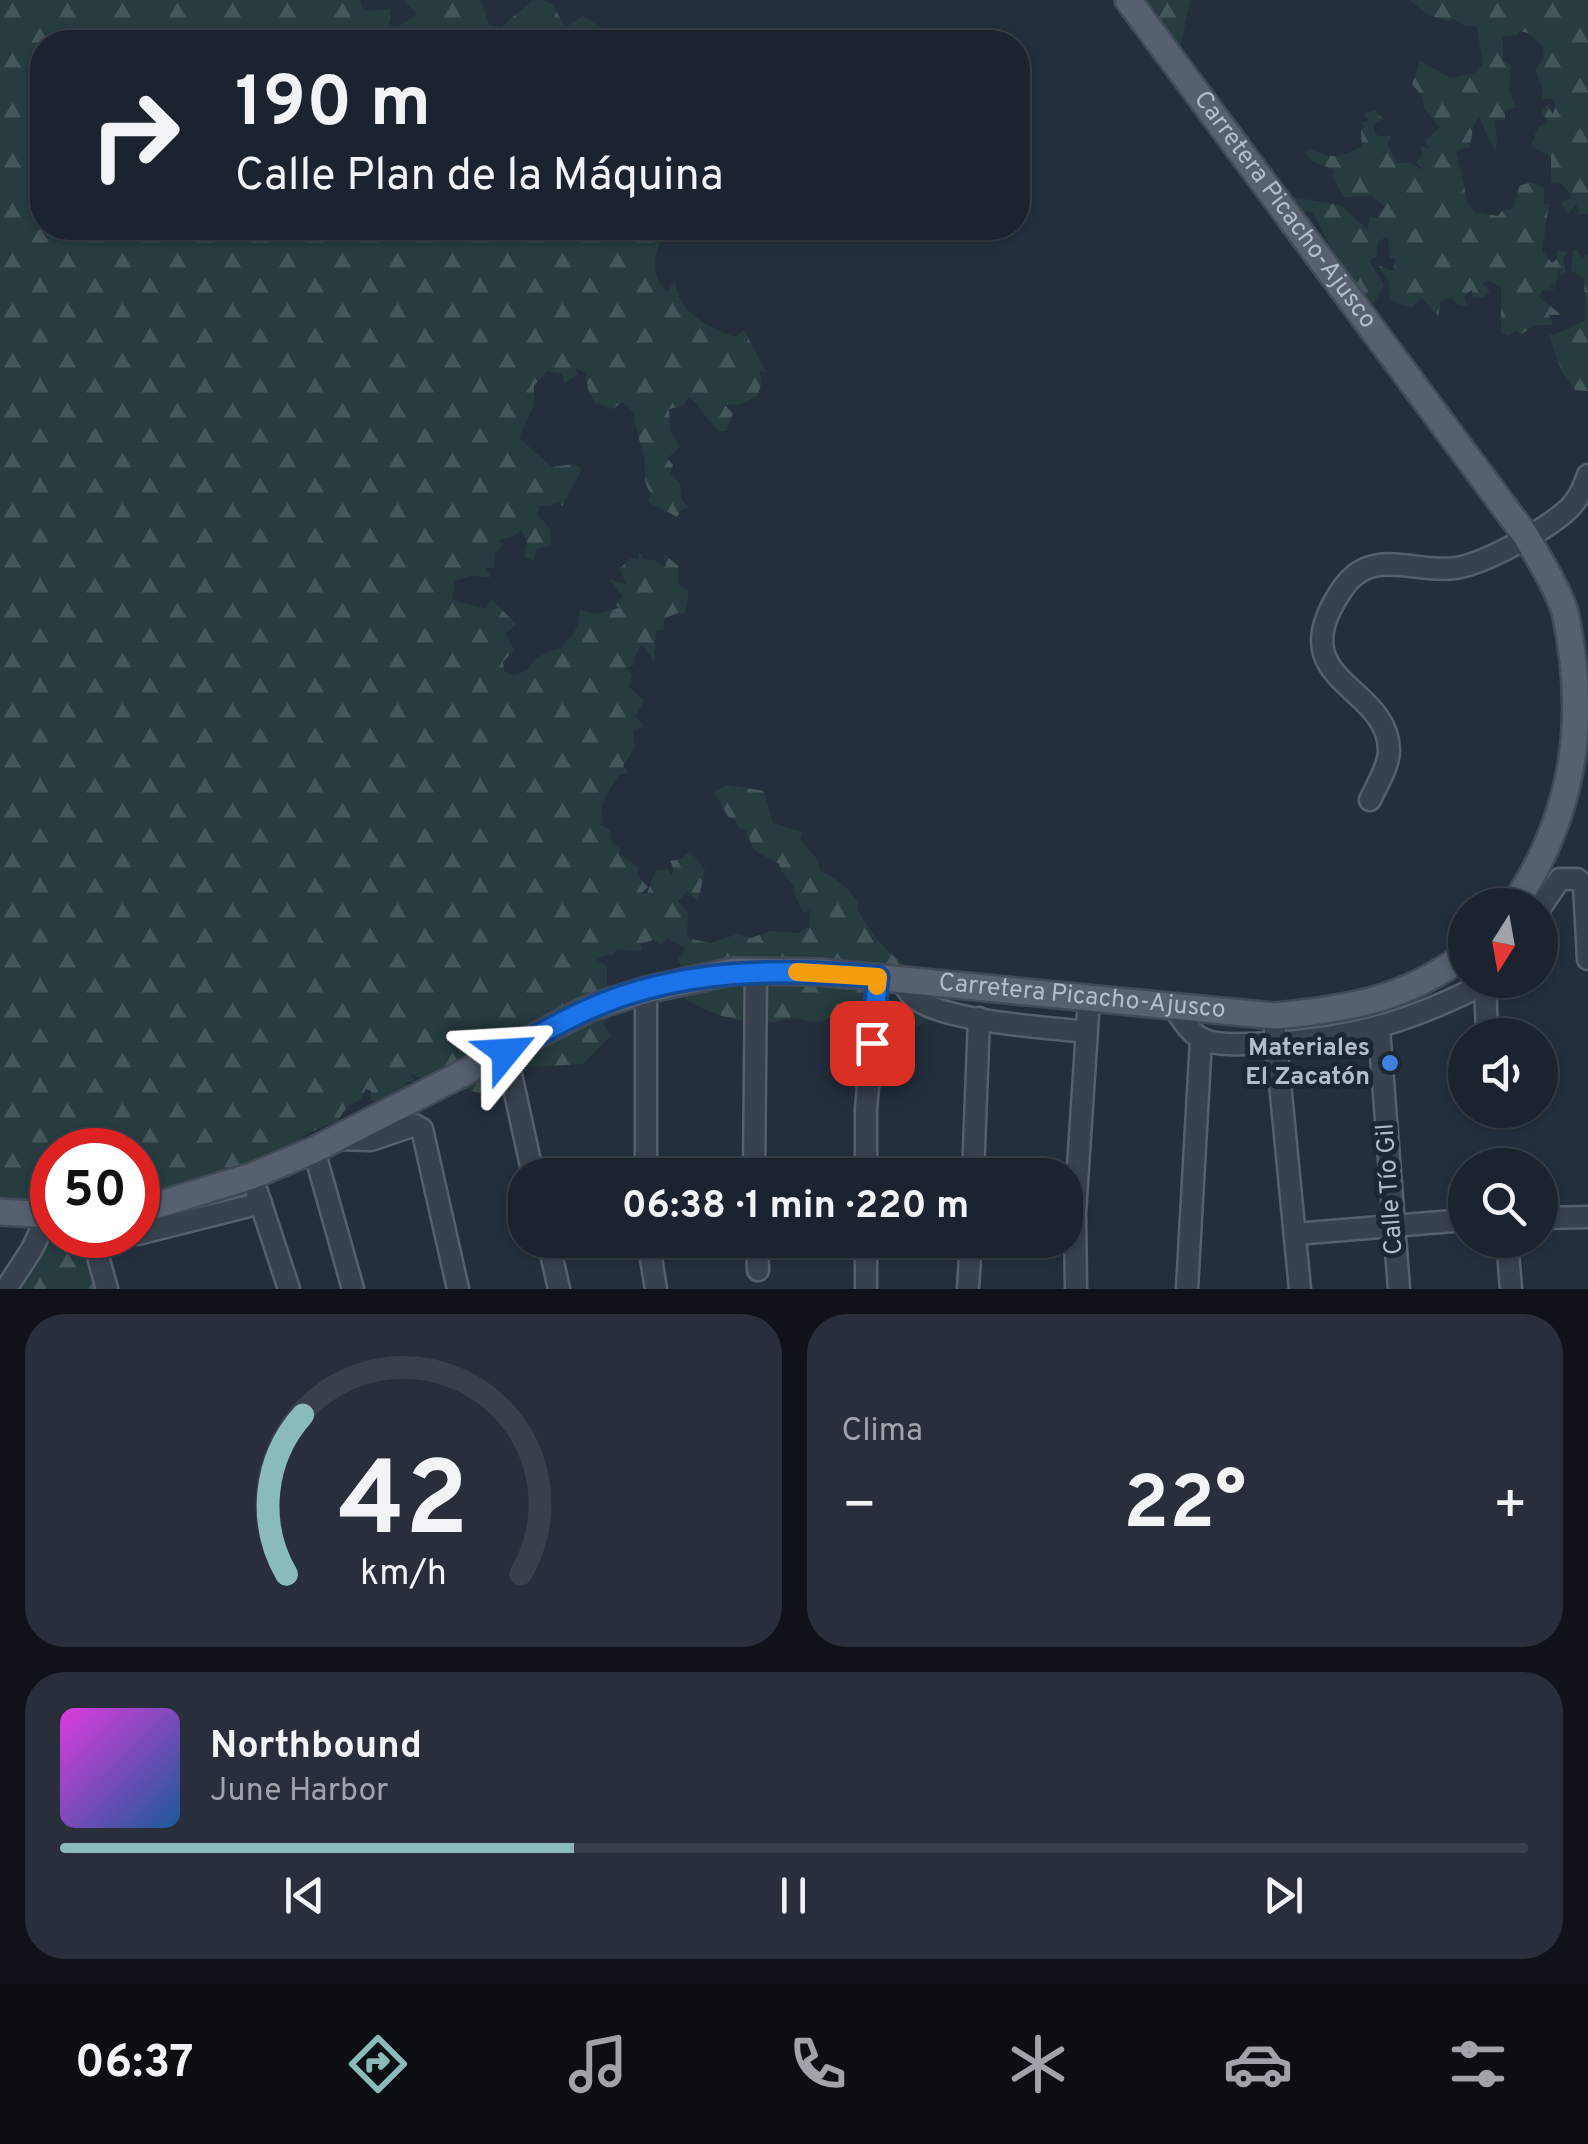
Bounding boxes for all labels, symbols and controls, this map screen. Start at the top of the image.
text: 190 m [235,62,431,151]
icon: right [70,70,200,200]
street label: Carretera Picacho-Ajusco [1185,85,1383,336]
text: Calle Plan de la Máquina [235,149,724,206]
north arrow [1448,888,1558,998]
map controls [1448,888,1558,1258]
street label: Carretera Picacho-Ajusco [937,968,1227,1027]
position arrow [454,1000,558,1104]
pin [830,1001,915,1086]
icon: arrive [845,1016,900,1071]
button: sound [1448,1018,1558,1128]
place label: Materiales El Zacatón [1245,1033,1370,1094]
marker: Materiales El Zacatón [1379,1052,1401,1074]
street label: Calle Tío Gil [1370,1122,1412,1256]
speed limit sign: 50 [30,1128,160,1258]
button: search [1448,1148,1558,1258]
text: 06:38 · 1 min · 220 m [622,1183,969,1232]
text: Clima [842,1412,923,1452]
text: 42 [338,1440,468,1572]
text: 22° [1123,1460,1246,1555]
text: − [842,1473,877,1543]
text: + [1493,1473,1528,1543]
text: km/h [360,1552,447,1598]
text: Northbound [210,1723,422,1772]
text: June Harbor [210,1772,389,1812]
icon: previous [277,1868,332,1923]
icon: pause [766,1868,821,1923]
icon: next [1256,1868,1311,1923]
icon: directions [343,2029,413,2099]
icon: music [563,2029,633,2099]
icon: phone [783,2029,853,2099]
icon: climate [1003,2029,1073,2099]
icon: car [1223,2029,1293,2099]
icon: filters [1443,2029,1513,2099]
text: 06:37 [75,2036,194,2093]

